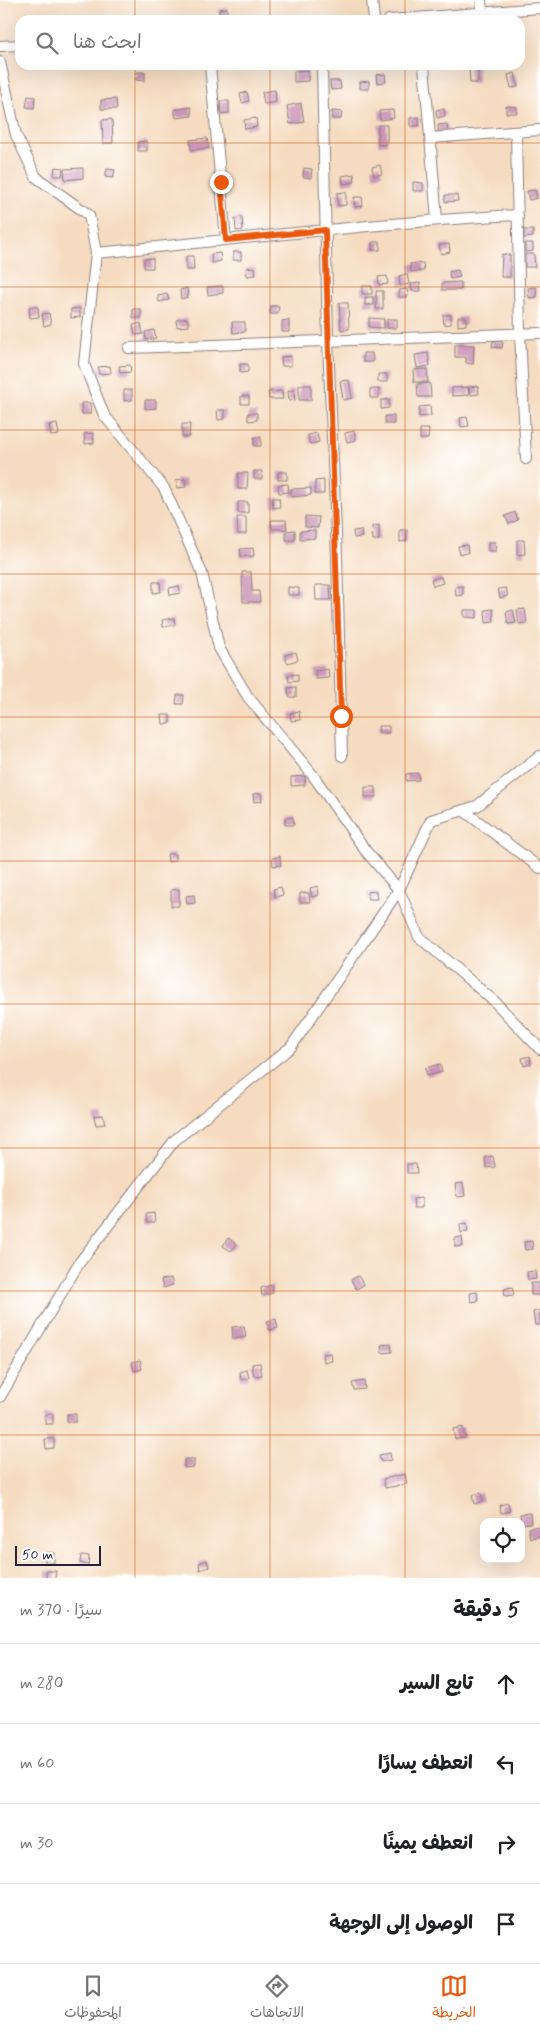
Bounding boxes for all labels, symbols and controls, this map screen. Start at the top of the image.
search box [15,15,525,70]
icon: search [33,29,61,57]
text: ابحث هنا [73,30,142,55]
route end [210,171,233,194]
route start [330,705,353,728]
map controls [480,1518,525,1563]
button: locate [480,1518,525,1563]
scale bar [15,1543,101,1566]
text: 50 m [22,1546,53,1564]
text: 5 دقيقة [453,1596,520,1624]
text: سيرًا · 370 m [20,1600,102,1621]
icon: ahead [492,1670,520,1698]
text: تابع السير [400,1671,473,1696]
text: 280 m [20,1673,63,1694]
icon: left [492,1750,520,1778]
text: انعطف يسارًا [378,1751,473,1776]
text: 60 m [20,1753,54,1774]
icon: right [492,1830,520,1858]
text: انعطف يمينًا [383,1831,473,1856]
text: 30 m [20,1833,53,1854]
icon: arrive [492,1910,520,1938]
text: الوصول إلى الوجهة [329,1911,473,1936]
tab: المحفوظات [64,1972,122,2025]
tab: الاتجاهات [250,1972,304,2025]
tab: الخريطة [432,1972,476,2025]

